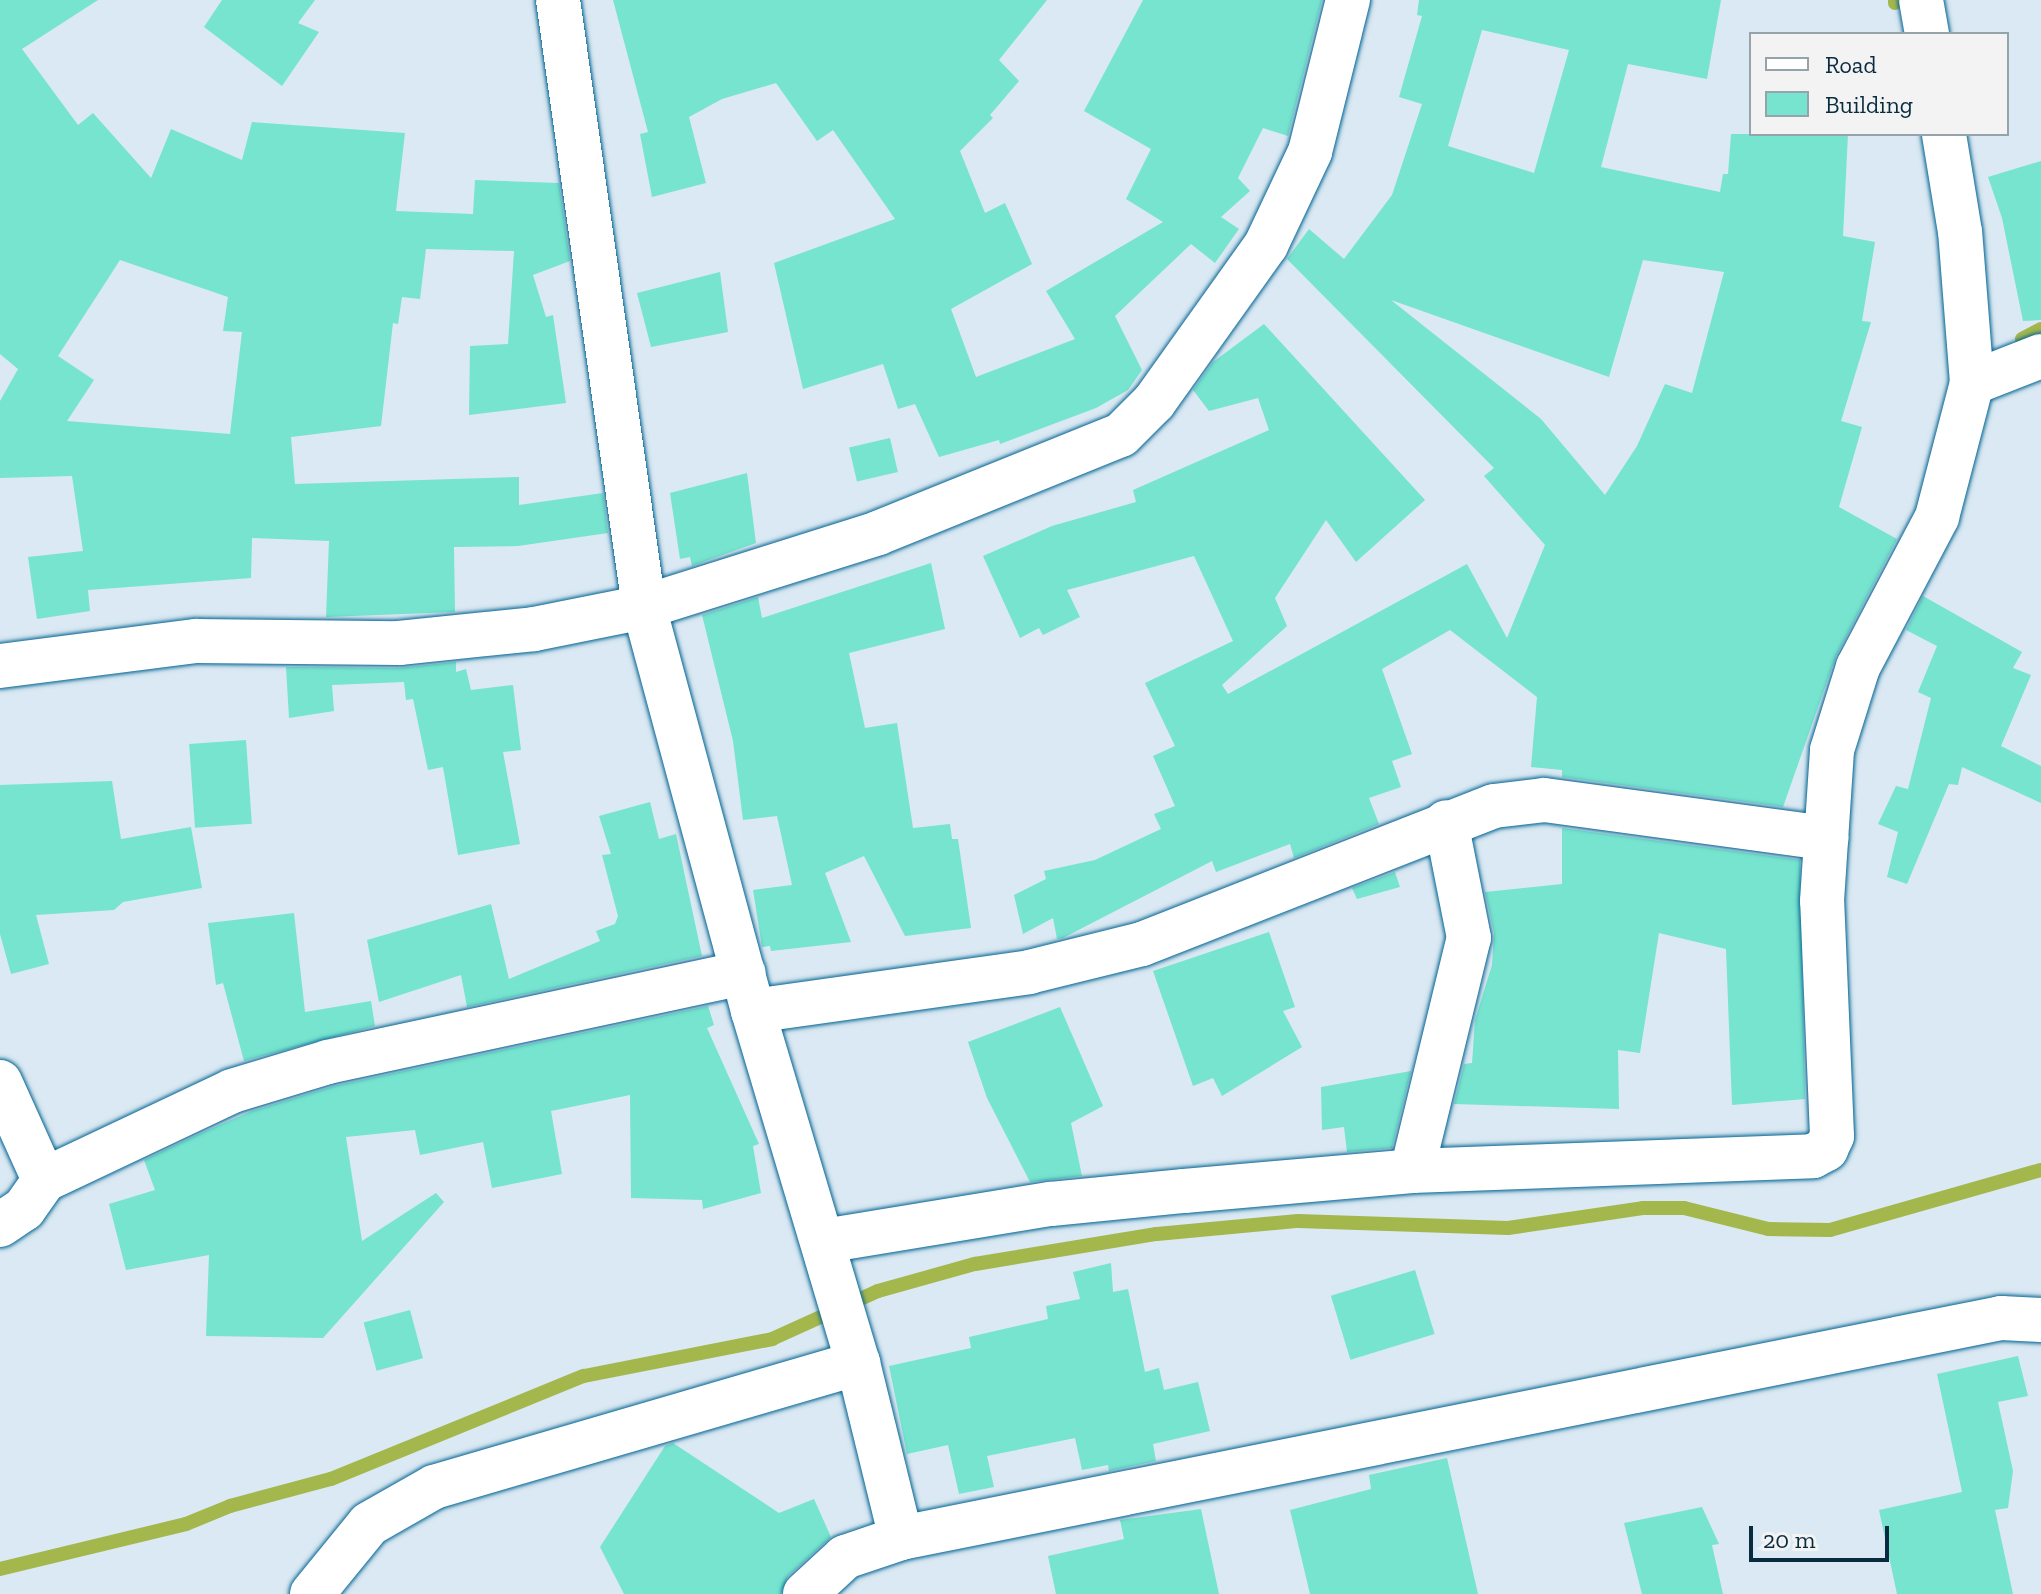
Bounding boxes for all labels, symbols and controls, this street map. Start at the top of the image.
legend [1749,32,2009,136]
text: Road [1825,50,1877,79]
text: Building [1825,90,1913,119]
scale bar [1753,1510,1893,1560]
text: 20 m [1763,1525,1815,1554]

